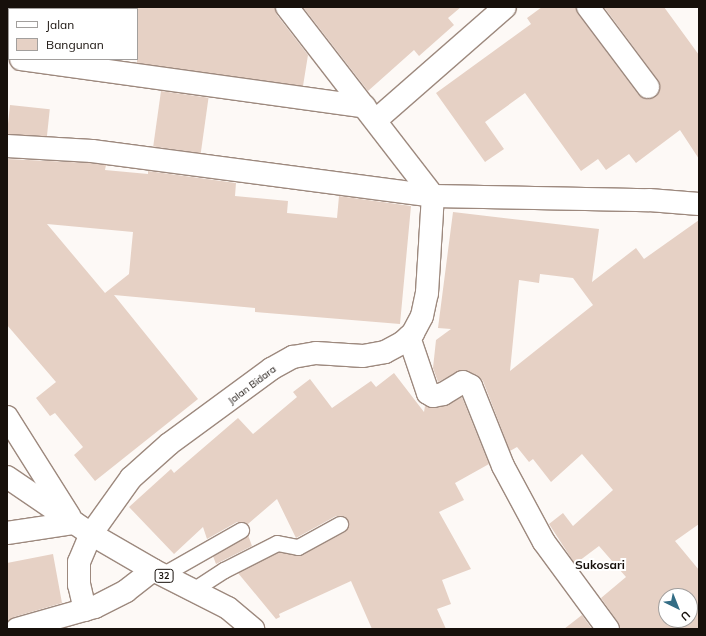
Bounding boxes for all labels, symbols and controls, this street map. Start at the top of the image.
legend [8,8,138,60]
text: Jalan [46,17,74,32]
text: Bangunan [46,37,104,52]
street label: Jalan Bidara [226,363,278,407]
district label: Sukosari [575,558,625,572]
road number: 32 [154,569,174,583]
north arrow [658,588,698,628]
text: U [678,608,693,624]

